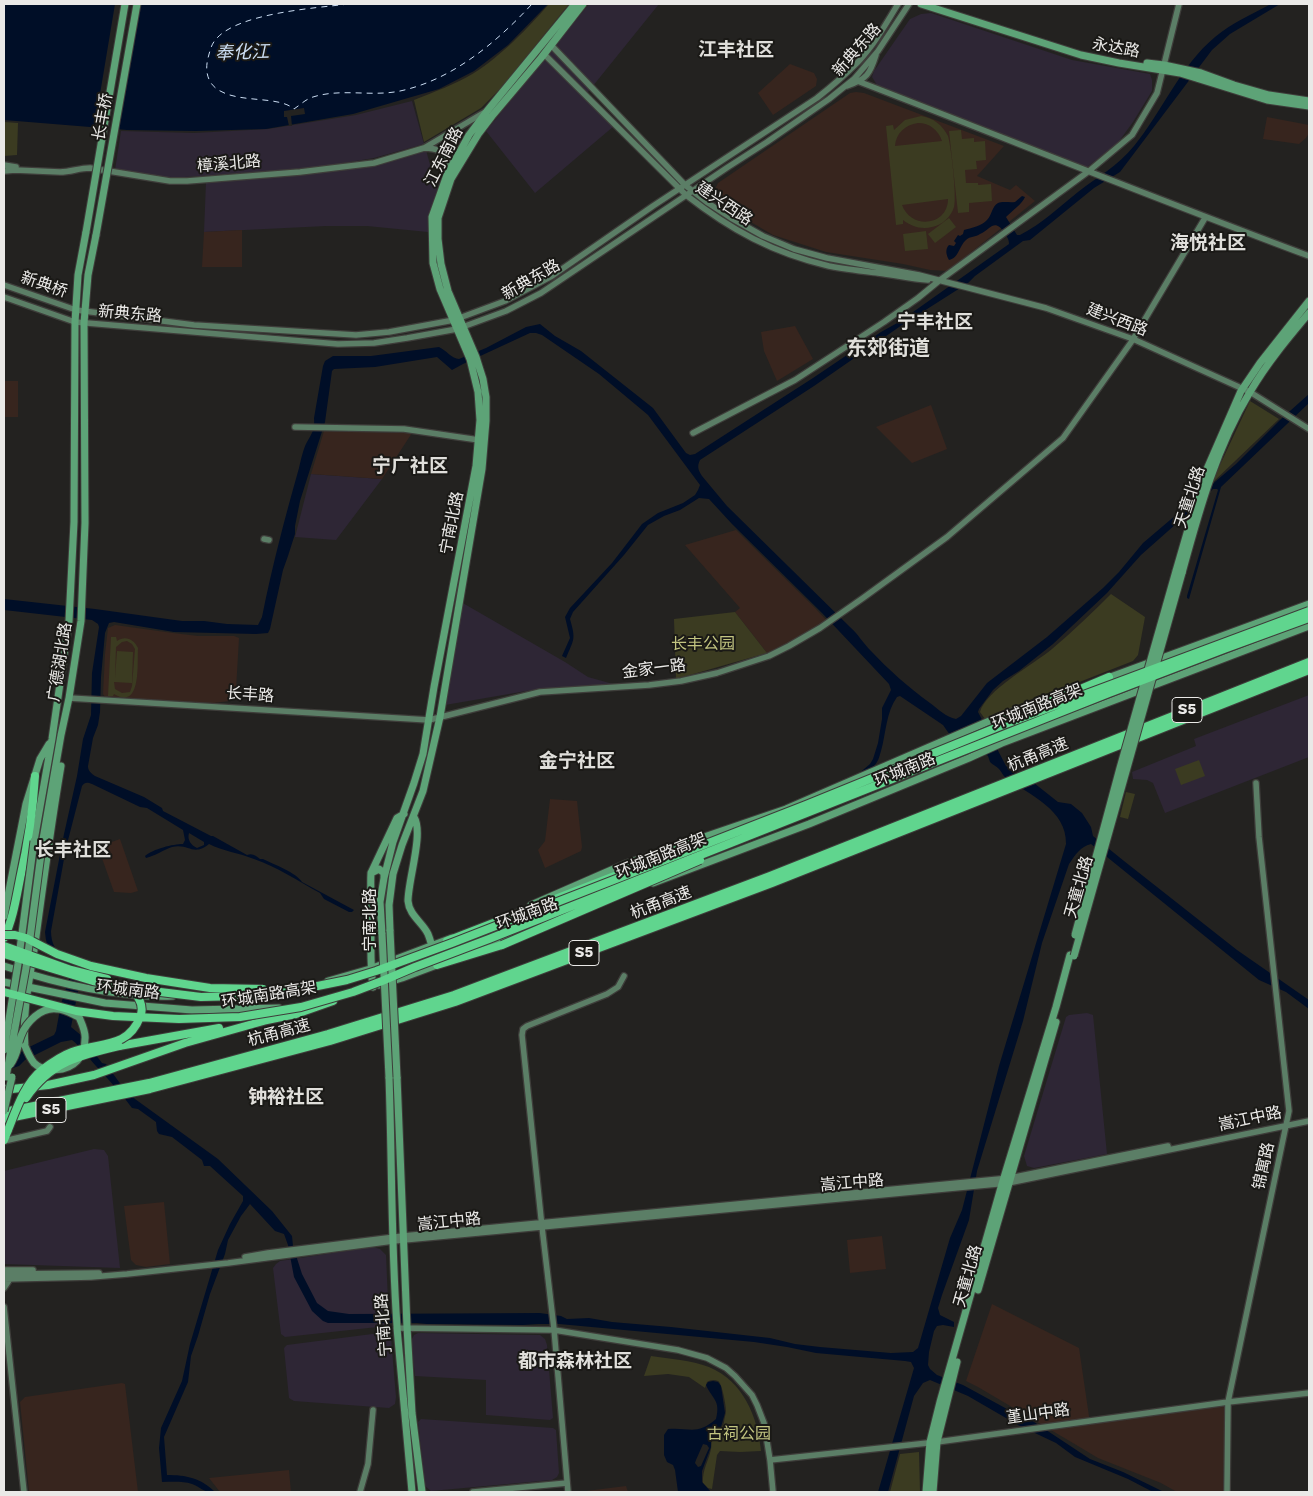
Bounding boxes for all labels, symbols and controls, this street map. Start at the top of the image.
street label: 新典东路 [829,20,885,80]
street label: 永达路 [1091,34,1141,62]
district label: 江丰社区 [698,39,774,61]
water label: 奉化江 [215,41,269,65]
street label: 长丰桥 [89,92,117,142]
street label: 江东南路 [421,124,467,190]
street label: 樟溪北路 [196,152,262,176]
street label: 建兴西路 [692,178,756,230]
district label: 海悦社区 [1170,232,1246,254]
street label: 新典东路 [498,256,564,304]
street label: 新典桥 [18,268,70,302]
street label: 建兴西路 [1084,300,1150,340]
street label: 新典东路 [97,302,163,326]
district label: 宁丰社区 [897,311,973,333]
district label: 东郊街道 [846,336,930,362]
district label: 宁广社区 [372,455,448,477]
street label: 天童北路 [1171,464,1209,530]
street label: 宁南北路 [436,490,468,556]
street label: 广德湖北路 [44,621,76,703]
park label: 长丰公园 [671,634,735,654]
street label: 金家一路 [621,656,687,682]
street label: 环城南路高架 [989,680,1085,734]
street label: 长丰路 [225,684,275,706]
road number: S5 [1172,698,1202,722]
street label: 杭甬高速 [1005,734,1071,776]
street label: 环城南路 [872,749,938,791]
district label: 金宁社区 [539,750,615,772]
street label: 环城南路高架 [613,829,709,883]
district label: 长丰社区 [35,839,111,861]
street label: 天童北路 [1061,854,1097,920]
street label: 杭甬高速 [628,883,694,923]
street label: 宁南北路 [360,888,380,952]
street label: 环城南路 [494,894,560,934]
road number: S5 [569,940,599,966]
street label: 环城南路 [95,977,161,1003]
street label: 环城南路高架 [220,978,318,1012]
street label: 杭甬高速 [246,1015,312,1051]
district label: 钟裕社区 [248,1086,324,1108]
road number: S5 [36,1098,66,1122]
street label: 嵩江中路 [1217,1103,1283,1135]
street label: 锦寓路 [1250,1141,1278,1191]
street label: 嵩江中路 [819,1171,885,1195]
street label: 嵩江中路 [416,1209,482,1235]
street label: 天童北路 [950,1243,986,1309]
street label: 宁南北路 [372,1292,396,1358]
district label: 都市森林社区 [518,1350,632,1372]
street label: 堇山中路 [1005,1400,1071,1428]
park label: 古祠公园 [707,1424,771,1444]

